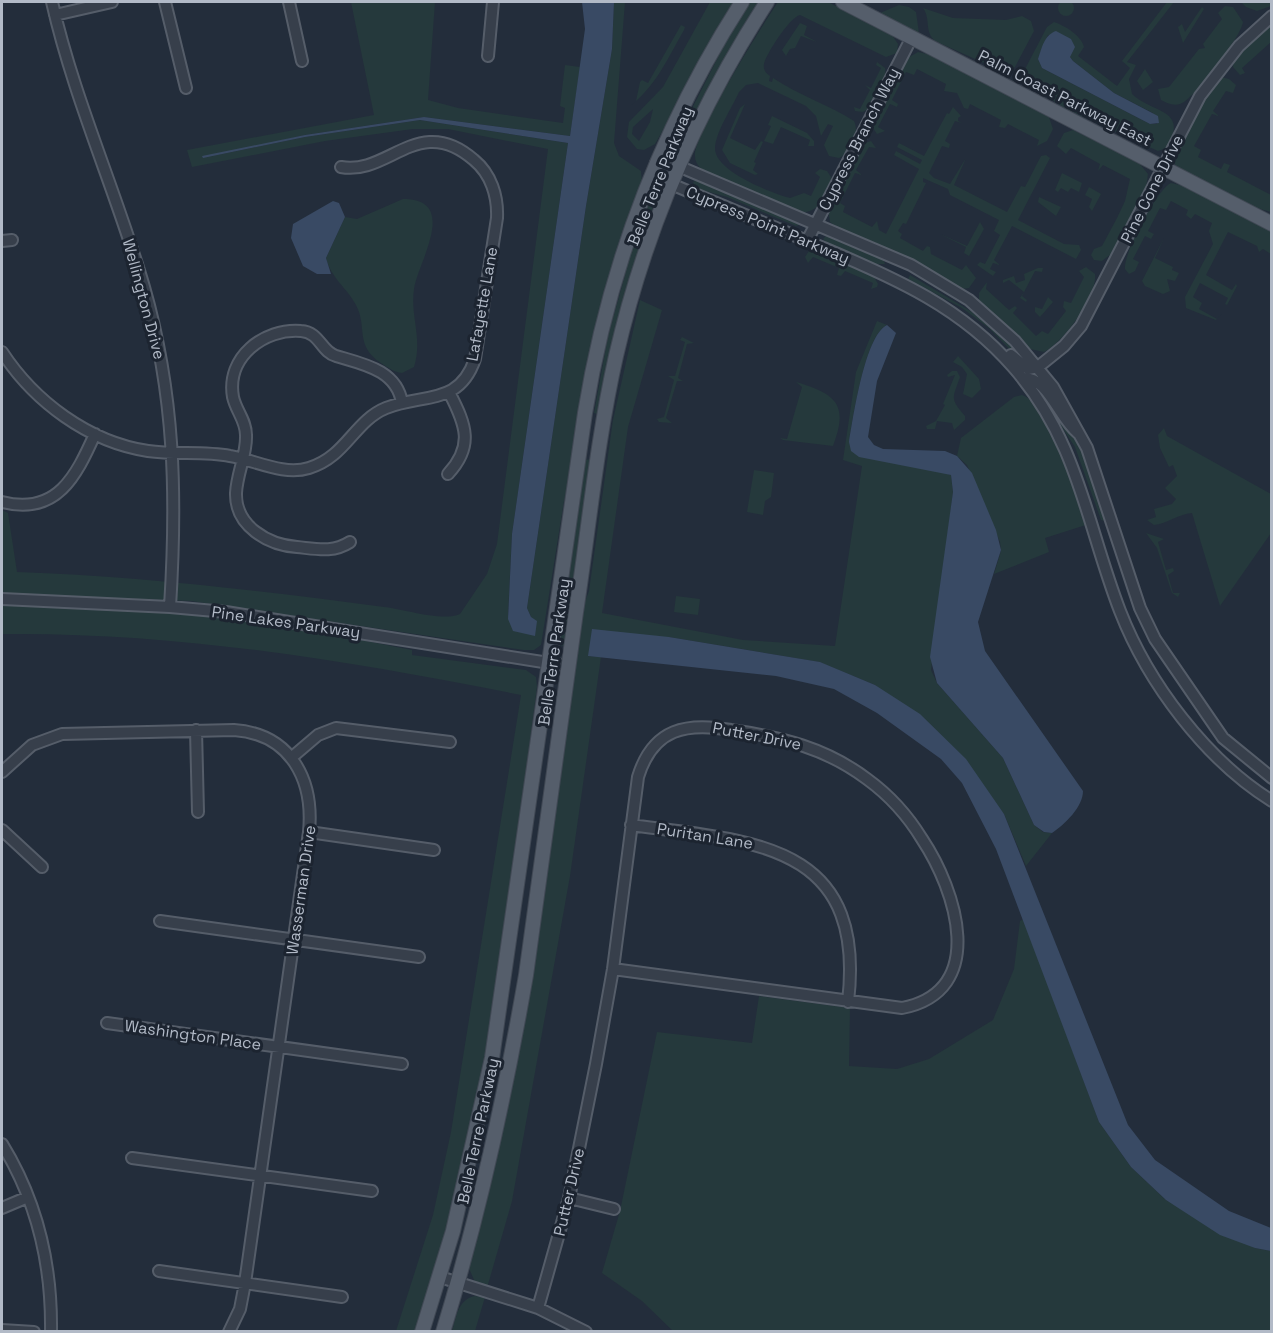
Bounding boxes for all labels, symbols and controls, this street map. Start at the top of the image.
street label: Palm Coast Parkway East [975,45,1155,151]
street label: Cypress Branch Way [814,64,904,214]
street label: Belle Terre Parkway [622,103,698,249]
street label: Pine Cone Drive [1116,131,1188,247]
street label: Cypress Point Parkway [683,181,853,269]
street label: Wellington Drive [118,236,170,362]
street label: Lafayette Lane [462,245,502,363]
street label: Belle Terre Parkway [533,577,575,727]
street label: Pine Lakes Parkway [210,601,362,643]
street label: Putter Drive [711,717,803,755]
street label: Puritan Lane [655,818,755,854]
street label: Wasserman Drive [282,824,320,956]
street label: Washington Place [123,1015,263,1055]
street label: Belle Terre Parkway [452,1056,504,1206]
street label: Putter Drive [549,1146,589,1238]

